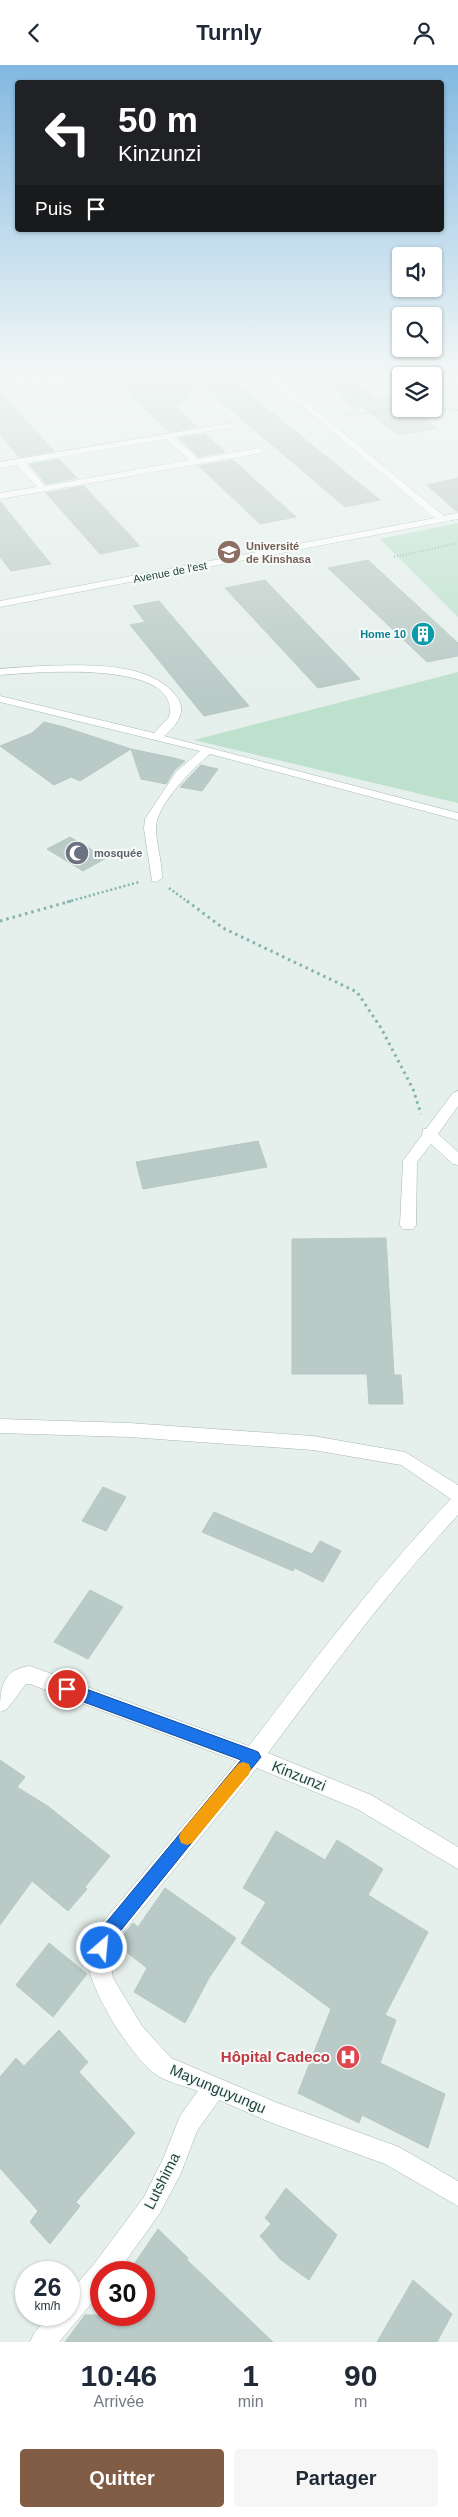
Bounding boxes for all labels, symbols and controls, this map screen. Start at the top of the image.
icon: back [20,19,48,47]
icon: person [410,19,438,47]
text: Turnly [196,20,262,45]
icon: left [35,100,100,165]
text: 50 m [118,100,198,139]
text: Kinzunzi [118,141,201,166]
icon: arrive [82,195,110,223]
text: Puis [35,198,72,219]
map controls [392,247,442,417]
button: sound [392,247,442,297]
button: search [392,307,442,357]
button: layers [392,367,442,417]
school or university icon: Université de Kinshasa [216,539,242,565]
place label: Université de Kinshasa [246,540,312,565]
street label: Avenue de l'est [132,559,208,585]
building icon: Home 10 [410,621,436,647]
place label: Home 10 [360,628,406,640]
mosque icon: mosquée [64,840,90,866]
place label: mosquée [94,847,142,859]
pin [46,1668,88,1710]
icon: arrive [53,1675,81,1703]
street label: Kinzunzi [270,1757,329,1794]
position arrow [75,1921,127,1973]
hospital icon: Hôpital Cadeco [335,2044,361,2070]
place label: Hôpital Cadeco [221,2048,330,2065]
street label: Mayunguyungu [168,2061,269,2116]
street label: Lutshima [140,2149,183,2212]
speed limit sign: 30 [90,2261,155,2326]
text: 26 [34,2273,61,2301]
text: km/h [34,2299,61,2313]
text: 10:46 [81,2359,157,2392]
text: 1 [242,2359,259,2392]
text: 90 [344,2359,377,2392]
text: Arrivée [94,2393,144,2410]
text: min [238,2393,264,2410]
text: m [354,2393,367,2410]
button: Quitter [20,2449,224,2507]
button: Partager [234,2449,438,2507]

